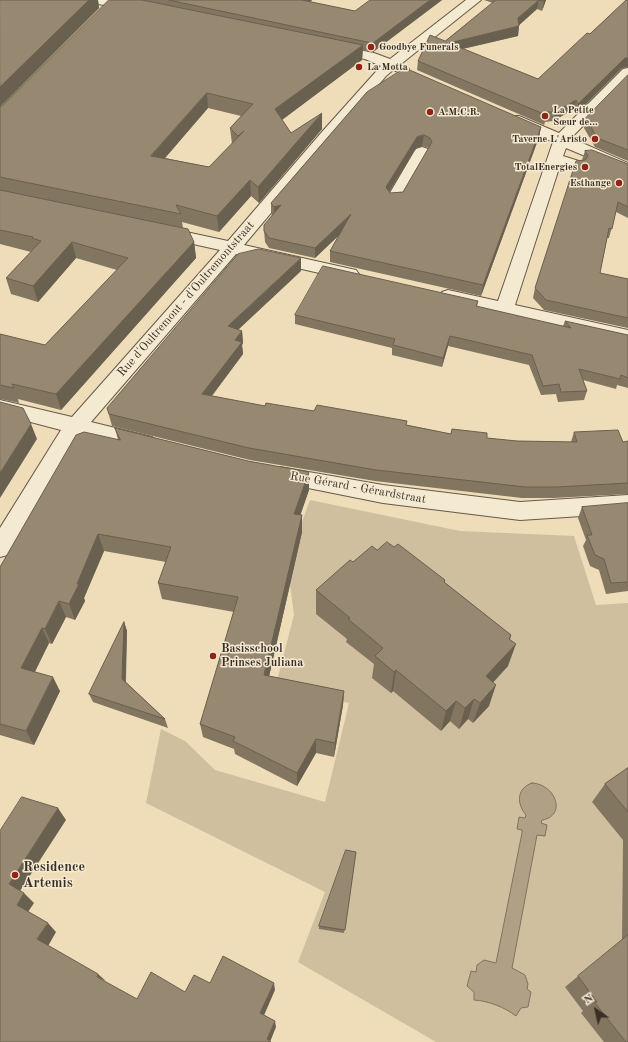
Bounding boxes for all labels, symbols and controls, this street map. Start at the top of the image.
place label: Goodbye Funerals [379,41,458,53]
marker: Goodbye Funerals [366,42,376,52]
place label: La Motta [367,61,408,73]
marker: La Motta [354,62,364,72]
place label: La Petite Sœur de... [553,104,598,128]
place label: A.M.C.R. [438,106,480,118]
marker: A.M.C.R. [425,107,435,117]
marker: La Petite Sœur de... [540,111,550,121]
place label: Taverne L'Aristo [512,133,587,145]
marker: Taverne L'Aristo [590,134,600,144]
place label: TotalEnergies [515,161,577,173]
marker: TotalEnergies [580,162,590,172]
place label: Esthange [570,177,611,189]
marker: Esthange [614,178,624,188]
street label: Rue d'Oultremont - d'Oultremontstraat [114,218,258,380]
street label: Rue Gérard - Gérardstraat [289,469,427,507]
place label: Basisschool Prinses Juliana [221,642,303,670]
marker: Basisschool Prinses Juliana [208,651,218,661]
place label: Residence Artemis [23,859,85,892]
marker: Residence Artemis [10,870,20,880]
north arrow [576,990,616,1030]
text: N [582,993,596,1007]

